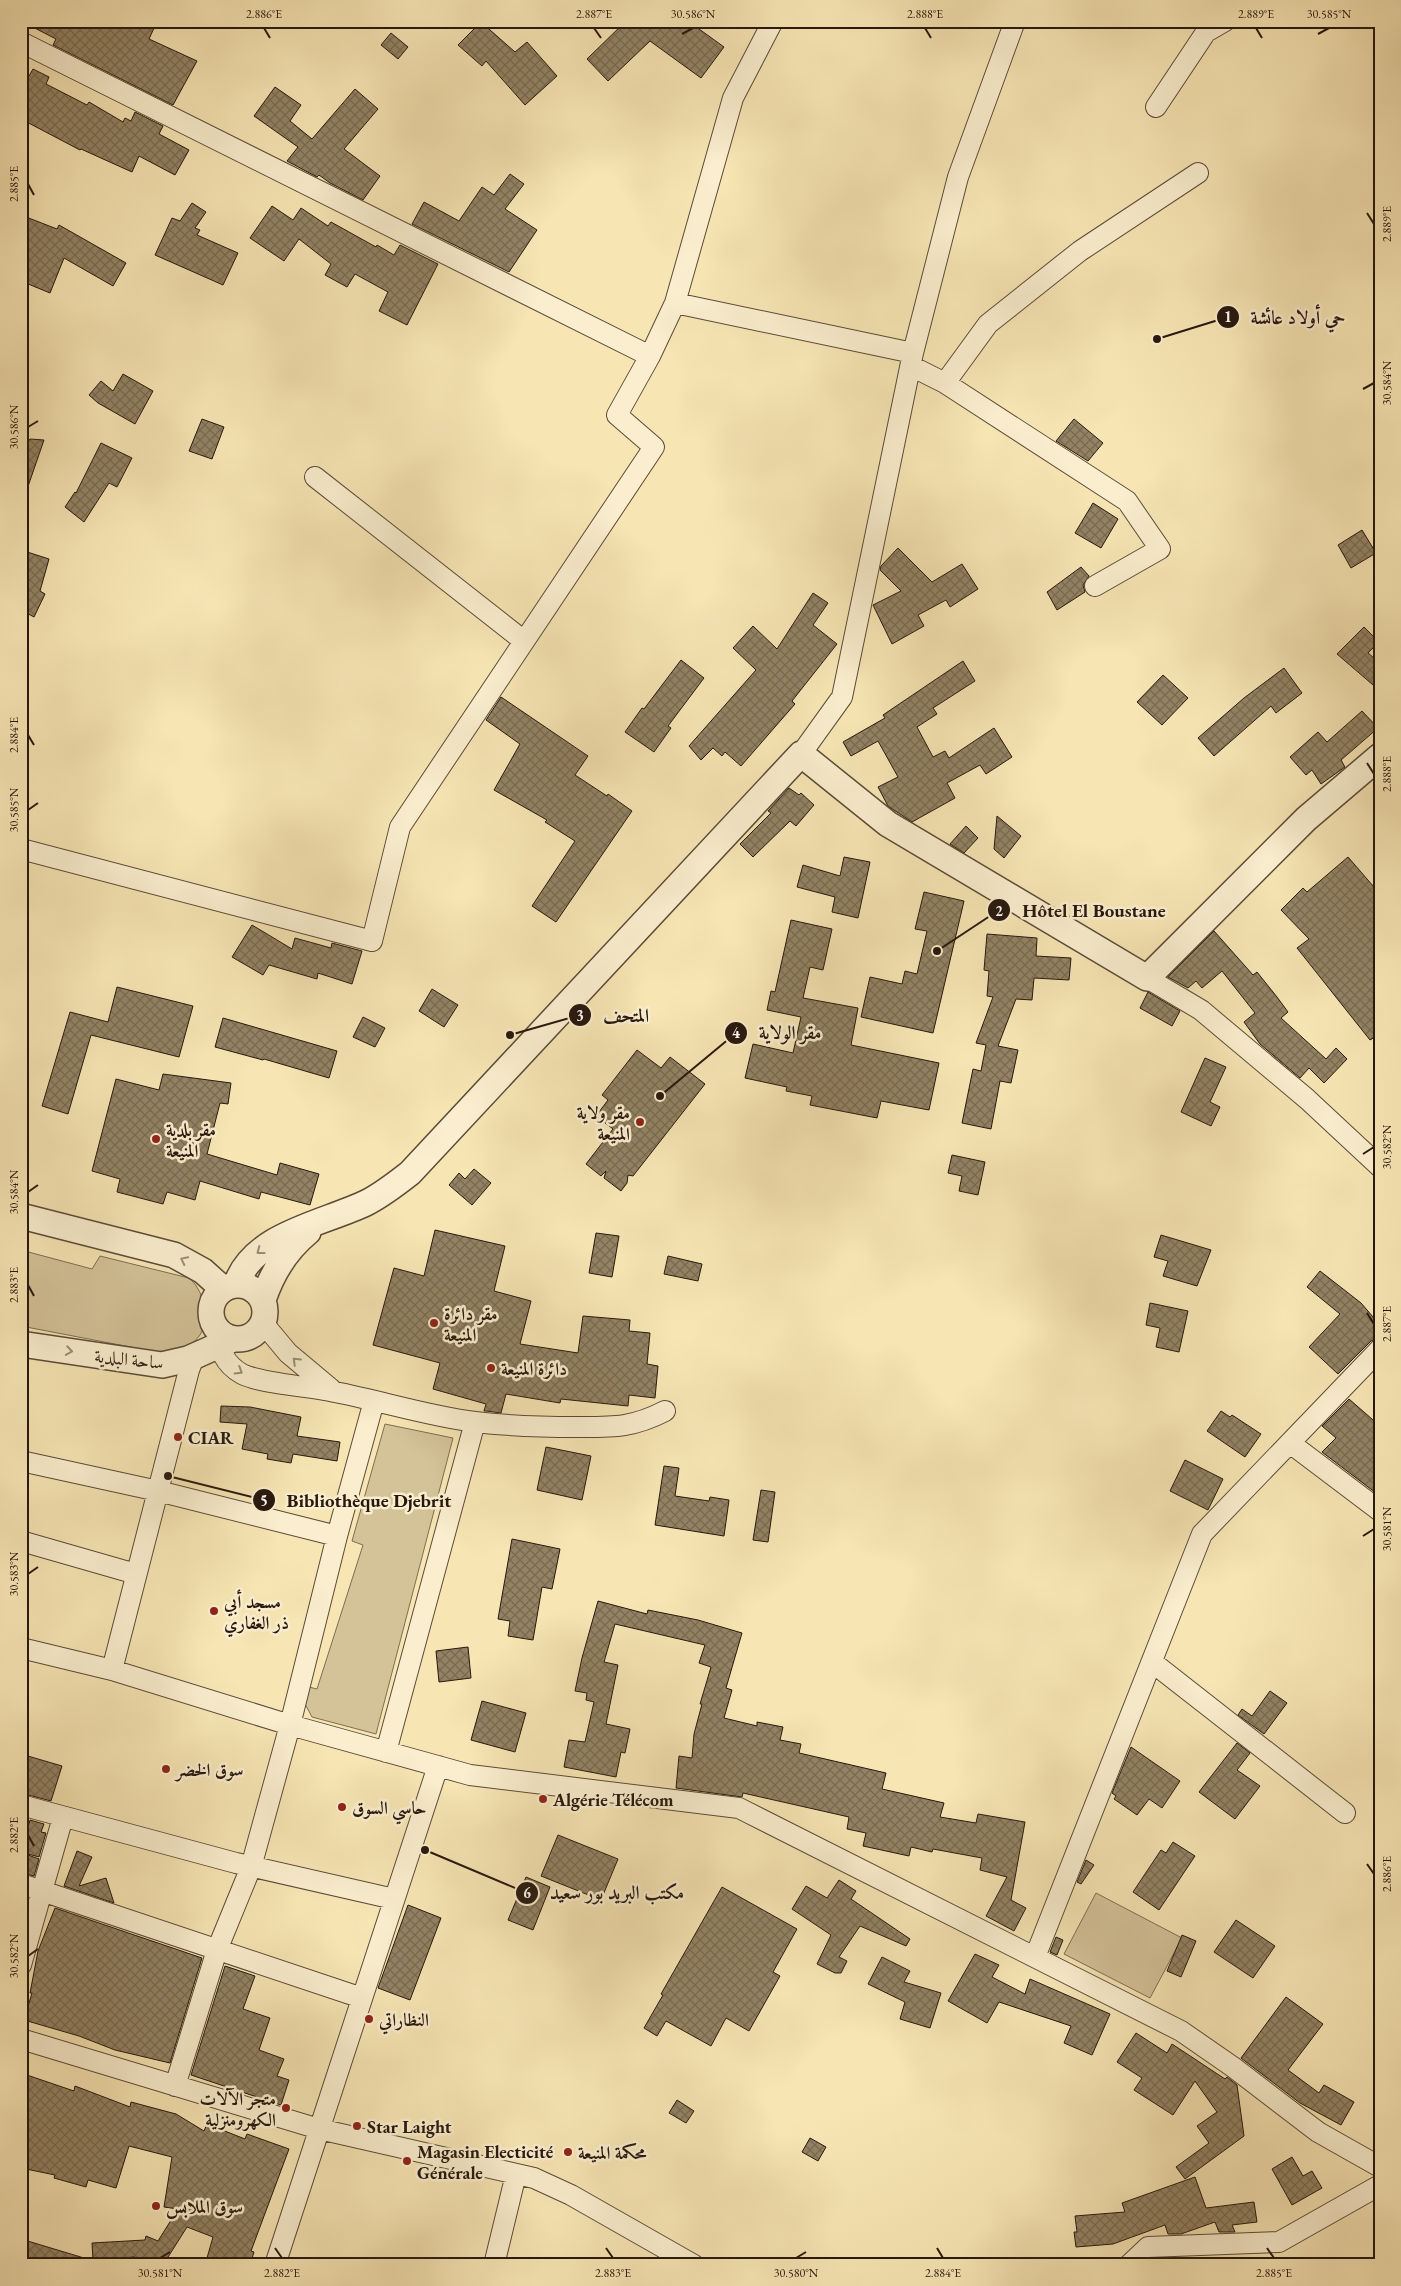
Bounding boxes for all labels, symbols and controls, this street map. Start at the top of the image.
text: 2.886°E [246,6,282,22]
text: 2.887°E [576,6,612,22]
text: 30.586°N [671,6,716,22]
text: 2.888°E [907,6,943,22]
text: 2.889°E [1238,6,1274,22]
text: 30.585°N [1307,6,1352,22]
text: 2.885°E [6,166,22,202]
text: 2.889°E [1379,206,1395,242]
callout: حي أولاد عائشة [1216,300,1356,334]
text: حي أولاد عائشة [1250,304,1346,333]
text: 1 [1224,307,1232,326]
text: 30.584°N [1379,360,1395,405]
text: 30.586°N [6,404,22,449]
text: 2.884°E [6,717,22,753]
text: 2.888°E [1379,756,1395,792]
text: 30.585°N [6,787,22,832]
callout: Hôtel El Boustane [987,893,1175,927]
text: Hôtel El Boustane [1022,898,1166,923]
text: 2 [995,901,1003,920]
callout: المتحف [568,998,659,1032]
text: المتحف [603,1003,649,1028]
text: 3 [576,1006,584,1025]
callout: مقر الولاية [724,1016,831,1050]
text: مقر الولاية [759,1020,821,1045]
text: 4 [732,1023,741,1042]
place label: مقر ولاية المنيعة [577,1101,630,1145]
marker: مقر ولاية المنيعة [634,1116,646,1128]
place label: مقر بلدية المنيعة [166,1118,216,1162]
text: 30.582°N [1379,1124,1395,1169]
marker: مقر بلدية المنيعة [150,1133,162,1145]
text: 30.584°N [6,1169,22,1214]
one-way arrow [257,1245,266,1253]
one-way arrow [181,1256,190,1266]
text: 2.883°E [6,1267,22,1303]
place label: مقر دائرة المنيعة [444,1302,498,1346]
text: 2.887°E [1379,1306,1395,1342]
marker: مقر دائرة المنيعة [428,1317,440,1329]
street label: ساحة البلدية [93,1344,165,1374]
one-way arrow [65,1346,74,1356]
place label: دائرة المنيعة [501,1357,567,1380]
one-way arrow [293,1358,302,1367]
marker: دائرة المنيعة [485,1362,497,1374]
one-way arrow [234,1364,243,1374]
place label: CIAR [188,1426,234,1449]
marker: CIAR [172,1431,184,1443]
callout: Bibliothèque Djebrit [251,1483,461,1517]
text: Bibliothèque Djebrit [287,1488,451,1513]
text: 5 [260,1491,268,1510]
text: 30.581°N [1379,1506,1395,1551]
text: 30.583°N [6,1551,22,1596]
place label: مسجد أبي ذر الغفاري [223,1589,289,1638]
marker: مسجد أبي ذر الغفاري [208,1605,220,1617]
place label: سوق الخضر [174,1758,243,1782]
marker: سوق الخضر [160,1763,172,1775]
place label: Algérie Télécom [552,1788,674,1811]
marker: Algérie Télécom [537,1793,549,1805]
place label: حاسي السوق [352,1796,427,1825]
marker: حاسي السوق [336,1801,348,1813]
text: 2.882°E [6,1817,22,1853]
text: 2.886°E [1379,1856,1395,1892]
callout: مكتب البريد بور سعيد [515,1876,694,1910]
text: مكتب البريد بور سعيد [550,1880,684,1905]
text: 6 [523,1883,531,1902]
text: 30.582°N [6,1933,22,1978]
place label: النظاراتي [378,2008,429,2035]
marker: النظاراتي [363,2013,375,2025]
place label: متجر الآلات الكهرومنزلية [200,2087,276,2132]
marker: متجر الآلات الكهرومنزلية [280,2102,292,2114]
place label: Star Laight [367,2115,452,2138]
marker: Star Laight [351,2120,363,2132]
place label: Magasin Electicité Générale [417,2140,554,2184]
place label: محكمة المنيعة [578,2141,648,2164]
marker: محكمة المنيعة [562,2146,574,2158]
marker: Magasin Electicité Générale [401,2155,413,2167]
place label: سوق الملابس [166,2195,243,2219]
marker: سوق الملابس [150,2200,162,2212]
text: 30.581°N [138,2265,183,2281]
text: 2.882°E [264,2265,300,2281]
text: 2.883°E [595,2265,631,2281]
text: 30.580°N [774,2265,819,2281]
text: 2.884°E [925,2265,961,2281]
text: 2.885°E [1256,2265,1292,2281]

